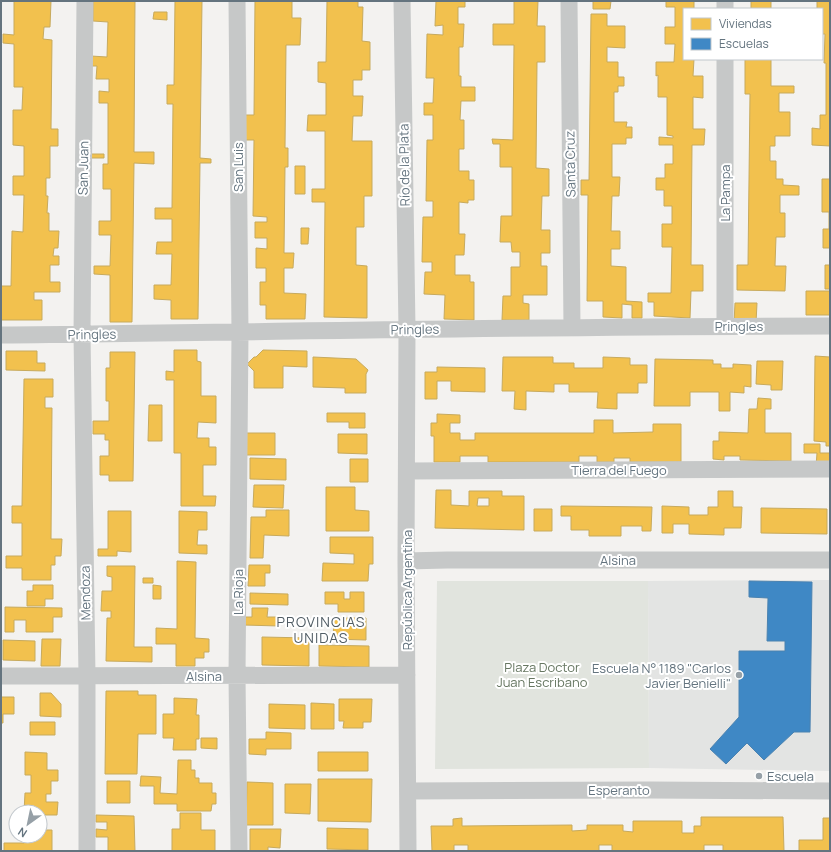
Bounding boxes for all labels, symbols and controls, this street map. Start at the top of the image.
legend [683,8,823,60]
text: Viviendas [719,15,772,32]
text: Escuelas [719,35,769,52]
street label: Río de la Plata [394,123,414,207]
street label: Santa Cruz [560,130,580,197]
street label: San Juan [74,141,92,195]
street label: San Luis [229,142,247,192]
street label: La Pampa [716,164,734,222]
street label: Pringles [715,317,763,335]
street label: Pringles [391,320,440,338]
street label: Pringles [68,325,117,343]
street label: Tierra del Fuego [571,461,667,479]
street label: República Argentina [398,530,416,650]
street label: Alsina [600,551,636,569]
street label: Mendoza [76,565,94,621]
street label: La Rioja [229,569,247,615]
district label: PROVINCIAS UNIDAS [277,612,365,647]
park label: Plaza Doctor Juan Escribano [497,658,588,691]
place label: Escuela N° 1189 "Carlos Javier Benielli" [592,659,731,692]
street label: Alsina [186,667,222,685]
marker: Escuela N° 1189 "Carlos Javier Benielli" [734,670,744,680]
place label: Escuela [767,767,814,785]
marker: Escuela [754,771,764,781]
street label: Esperanto [588,781,650,799]
north arrow [8,804,48,844]
text: N [15,824,30,841]

